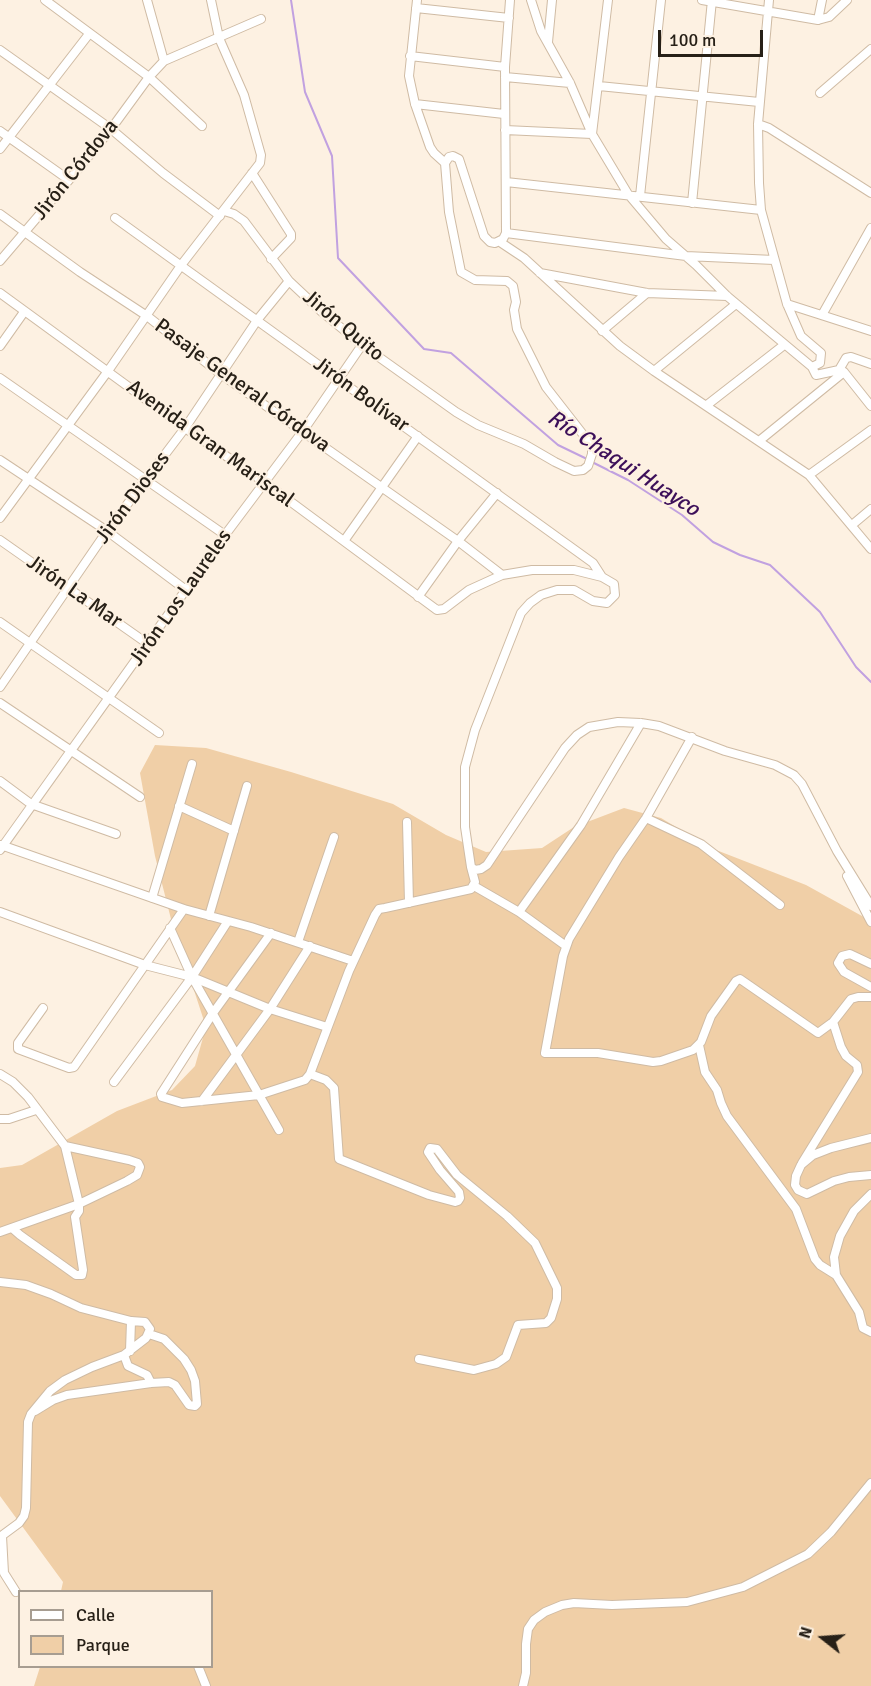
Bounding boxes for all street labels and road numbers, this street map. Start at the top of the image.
street label: Jirón Córdova [28,114,124,226]
street label: Jirón Quito [297,285,389,367]
street label: Pasaje General Córdova [149,314,335,458]
street label: Jirón Bolívar [308,352,414,438]
street label: Avenida Gran Mariscal [121,375,299,513]
street label: Jirón Dioses [90,447,176,549]
street label: Jirón Los Laureles [125,525,237,671]
street label: Jirón La Mar [21,550,127,634]

